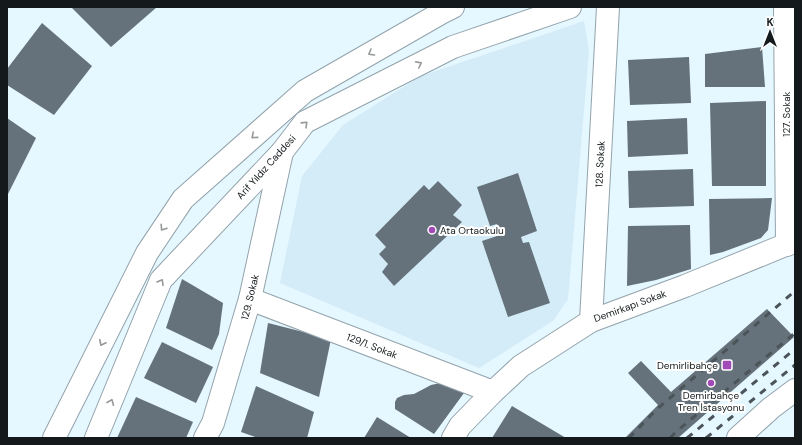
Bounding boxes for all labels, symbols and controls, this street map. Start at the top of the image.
north arrow [750,12,790,52]
text: K [766,15,774,29]
one-way arrow [367,49,375,56]
one-way arrow [415,61,423,69]
street label: 127. Sokak [780,91,793,137]
one-way arrow [300,122,308,129]
street label: Arif Yıldız Caddesi [234,132,298,202]
one-way arrow [251,132,258,139]
street label: 128. Sokak [592,140,608,188]
one-way arrow [161,224,168,231]
place label: Ata Ortaokulu [440,224,504,237]
marker: Ata Ortaokulu [427,225,437,235]
street label: 129. Sokak [238,273,262,321]
one-way arrow [157,279,164,286]
street label: Demirkapı Sokak [592,287,668,325]
street label: 129/1. Sokak [345,330,399,362]
one-way arrow [99,339,107,346]
place label: Demirlibahçe [657,359,718,372]
marker: Demirlibahçe [721,359,733,371]
marker: Demirbahçe Tren İstasyonu [706,378,716,388]
place label: Demirbahçe Tren İstasyonu [678,389,744,414]
one-way arrow [106,398,114,405]

